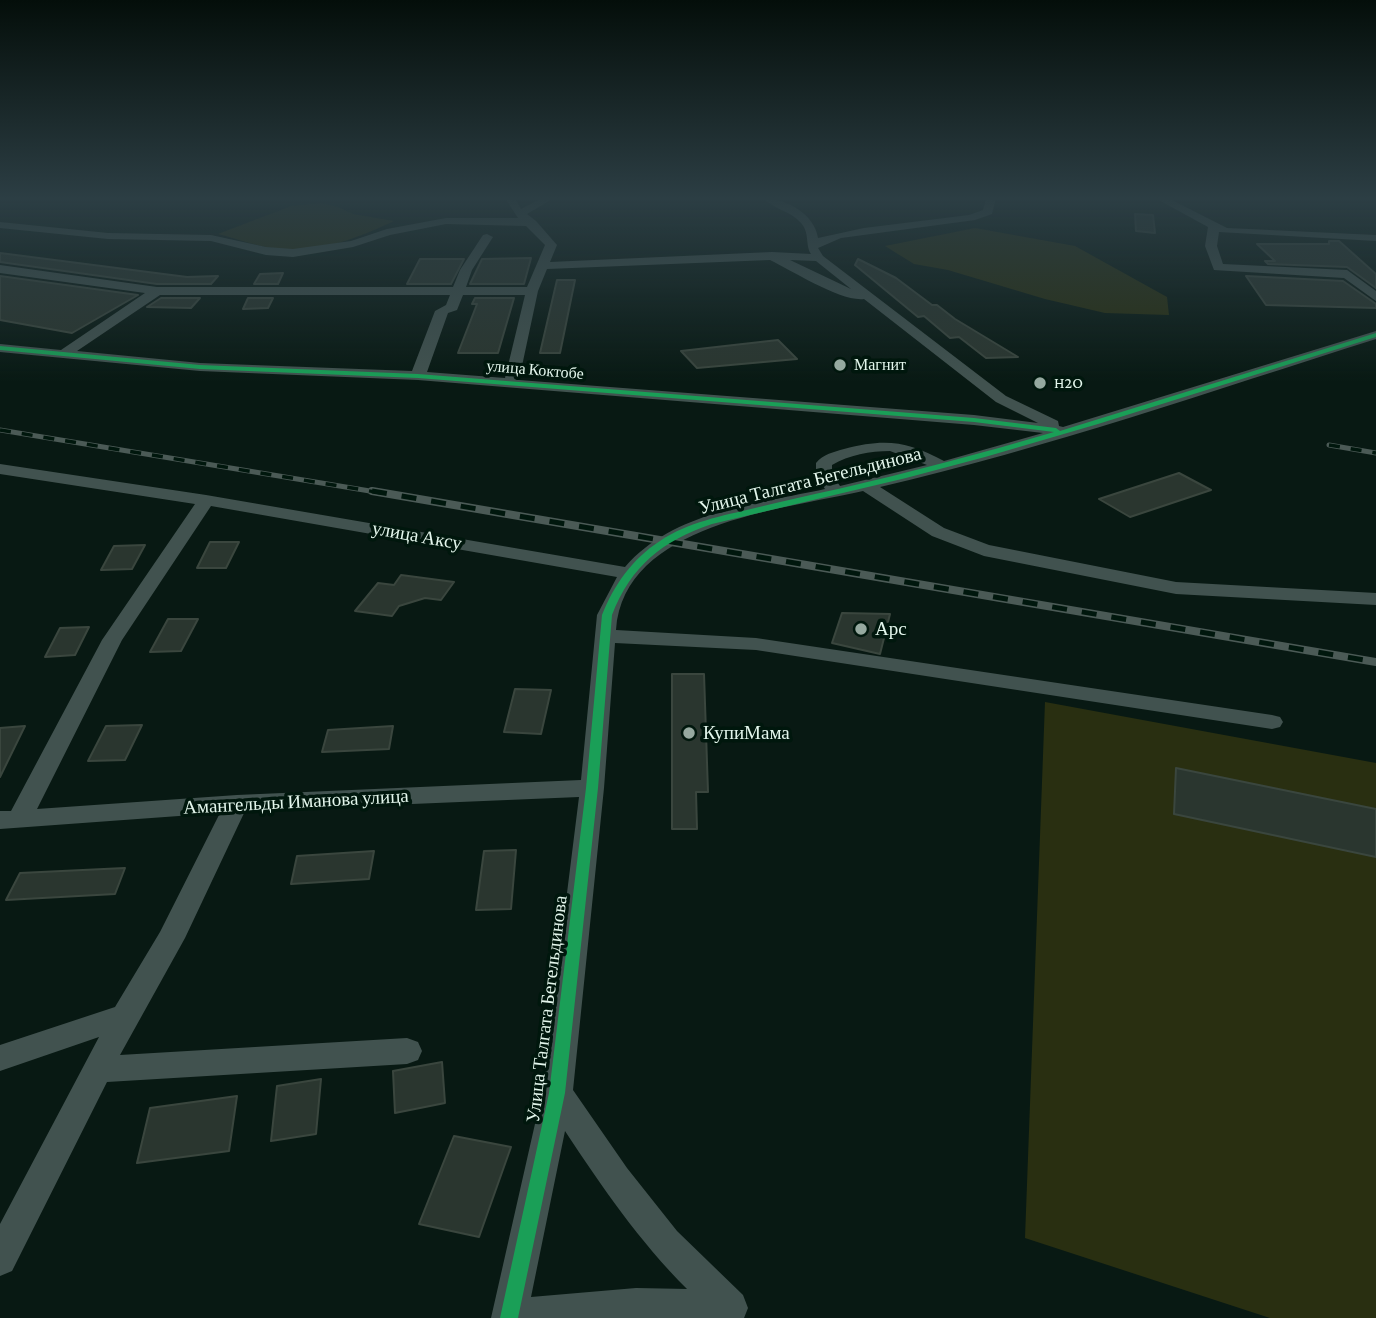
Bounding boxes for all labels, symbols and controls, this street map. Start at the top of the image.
place label: Магнит [854,355,906,375]
street label: улица Коктобе [485,356,585,384]
marker: Магнит [832,357,848,373]
place label: H2O [1054,373,1083,393]
marker: H2O [1032,375,1048,391]
street label: Улица Талгата Бегельдинова [696,442,924,520]
street label: улица Аксу [370,517,464,555]
place label: Арс [875,618,907,640]
marker: Арс [853,621,869,637]
place label: КупиМама [703,722,790,744]
marker: КупиМама [681,725,697,741]
street label: Амангельды Иманова улица [183,785,409,819]
street label: Улица Талгата Бегельдинова [522,894,572,1124]

